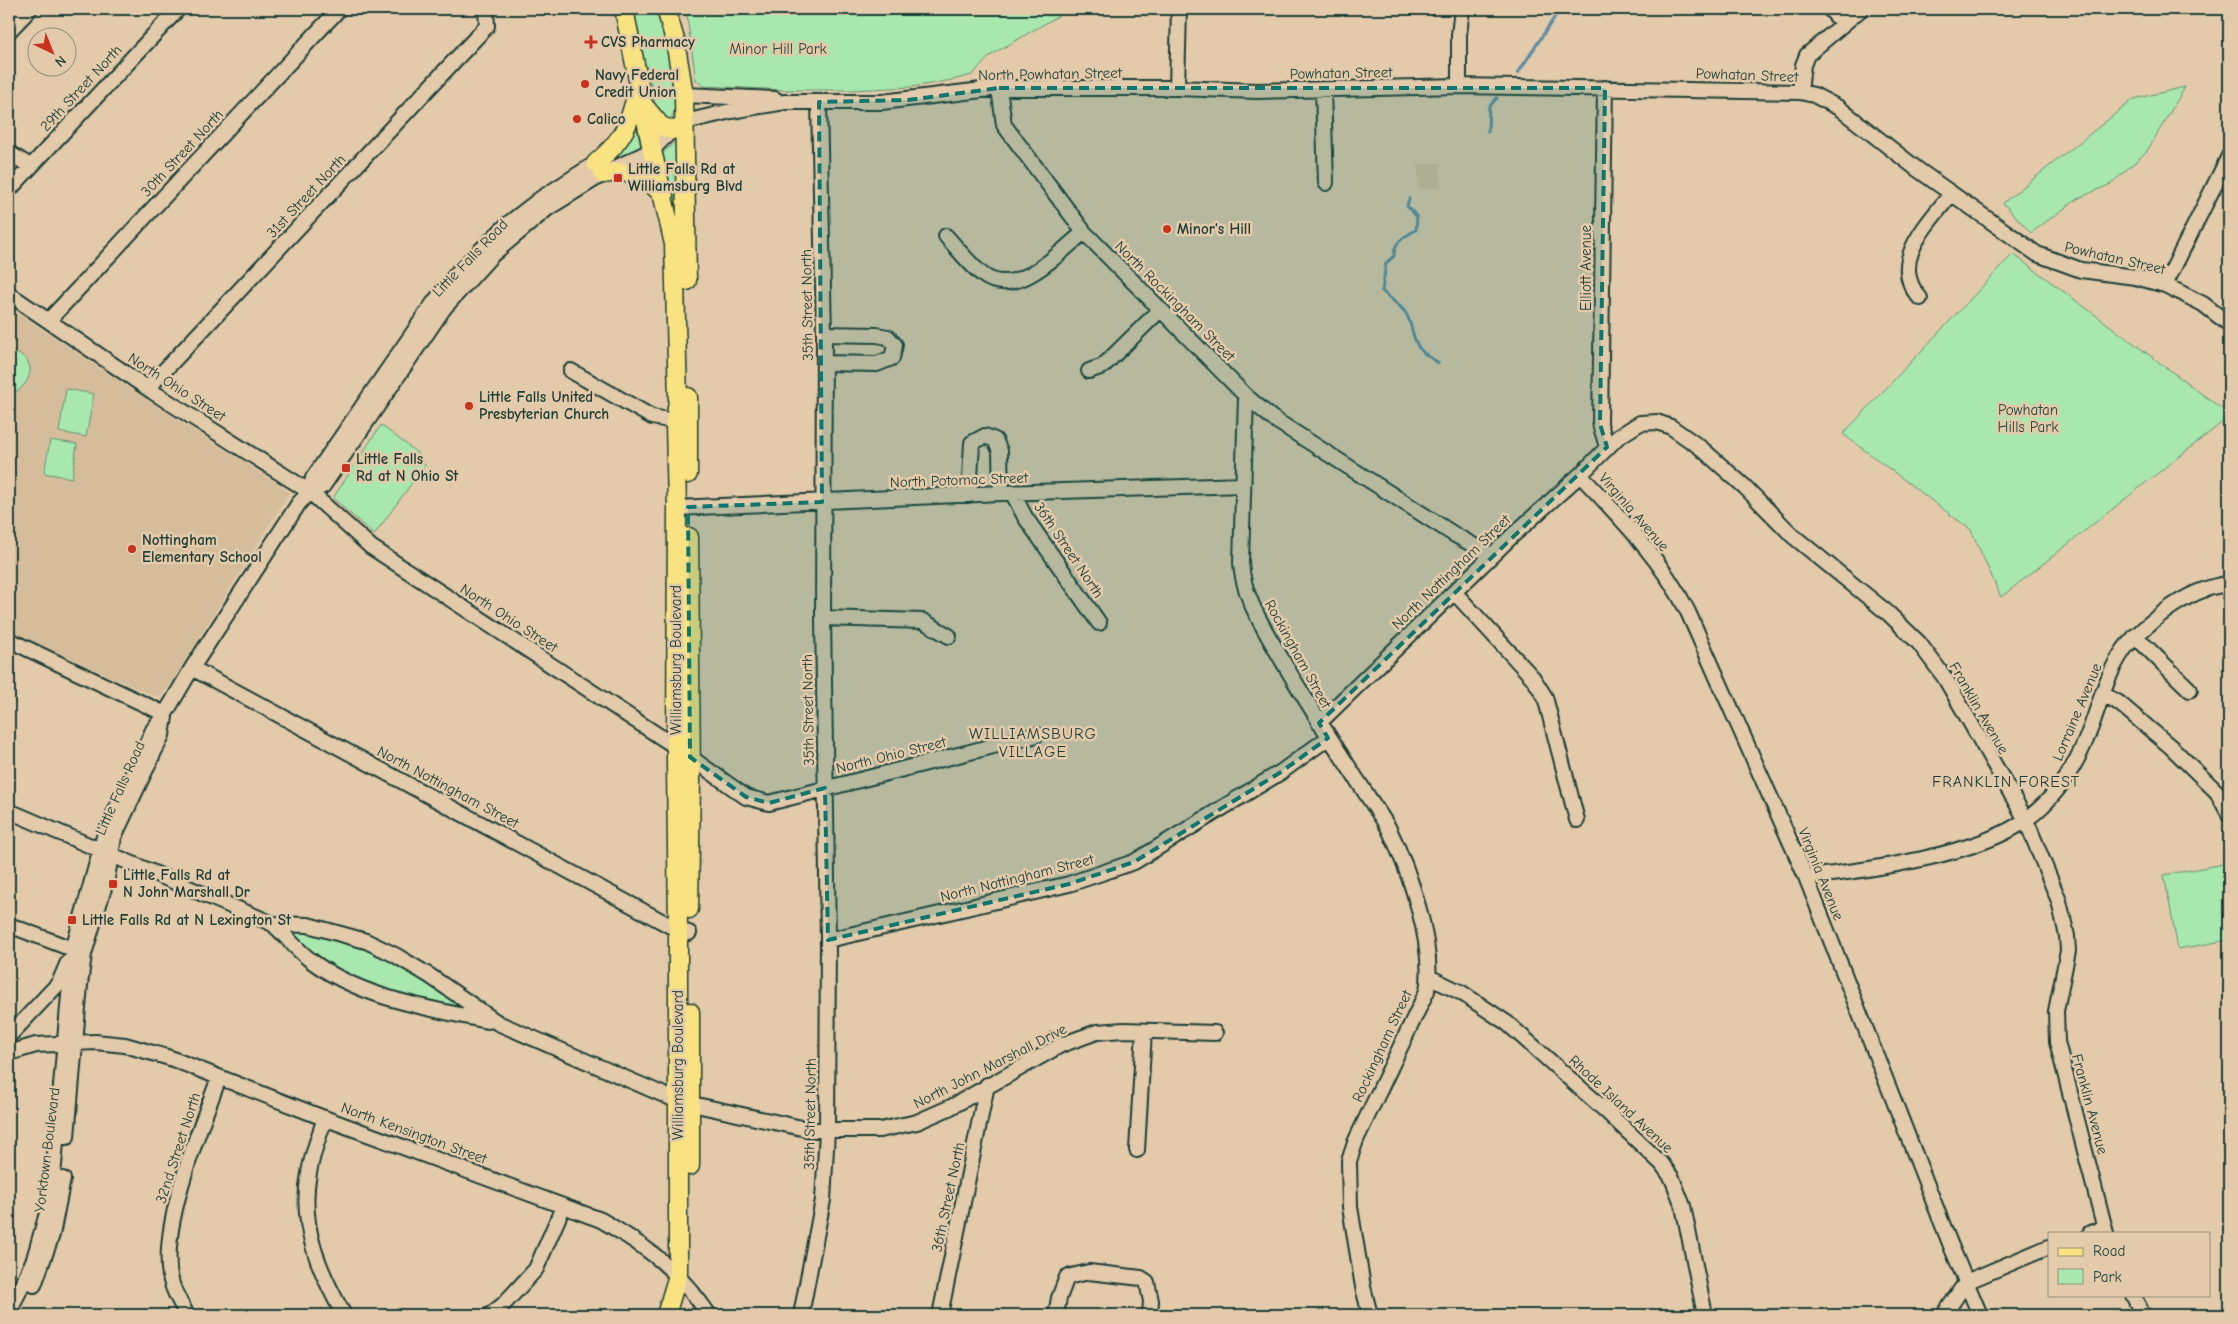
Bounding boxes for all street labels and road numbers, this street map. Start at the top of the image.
street label: 29th Street North [36,41,126,135]
street label: Powhatan Street [1289,63,1393,83]
street label: North Powhatan Street [978,64,1123,84]
street label: Powhatan Street [1695,64,1799,86]
street label: 30th Street North [137,106,227,200]
street label: 31st Street North [263,150,349,242]
street label: Little Falls Road [428,215,512,301]
street label: Elliott Avenue [1577,224,1595,311]
street label: North Rockingham Street [1111,237,1239,365]
street label: Powhatan Street [2063,238,2168,278]
street label: 35th Street North [797,249,817,361]
street label: North Ohio Street [125,349,230,426]
street label: North Potomac Street [890,469,1029,491]
street label: Virginia Avenue [1595,469,1673,555]
street label: 36th Street North [1030,499,1108,601]
street label: North Nottingham Street [1388,510,1514,633]
street label: North Ohio Street [457,580,562,657]
street label: Williamsburg Boulevard [667,585,685,735]
street label: Rockingham Street [1261,596,1336,712]
street label: 35th Street North [798,654,818,766]
street label: Franklin Avenue [1945,659,2013,758]
street label: Lorraine Avenue [2048,660,2106,764]
street label: North Ohio Street [834,732,949,777]
street label: Little Falls Road [91,738,149,838]
street label: North Nottingham Street [374,742,522,832]
street label: Virginia Avenue [1794,825,1848,923]
street label: North Nottingham Street [938,850,1096,906]
street label: Rockingham Street [1348,986,1416,1105]
street label: Williamsburg Boulevard [669,990,687,1140]
street label: North John Marshall Drive [910,1019,1070,1112]
street label: Rhode Island Avenue [1565,1051,1677,1157]
street label: Franklin Avenue [2068,1052,2112,1157]
street label: 35th Street North [800,1058,820,1170]
street label: Yorktown Boulevard [30,1086,64,1214]
street label: 32nd Street North [152,1090,204,1206]
street label: North Kensington Street [339,1098,490,1168]
street label: 36th Street North [928,1140,968,1254]

